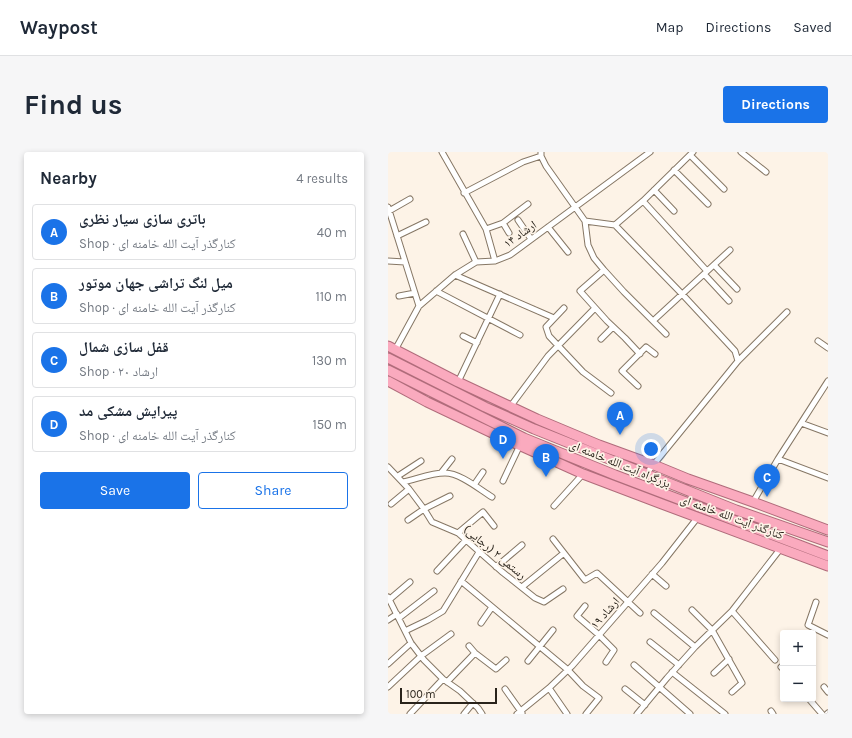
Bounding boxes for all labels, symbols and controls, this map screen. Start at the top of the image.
text: Waypost [20,17,98,39]
text: Map [656,19,684,36]
text: Directions [706,19,771,36]
text: Saved [793,19,832,36]
button: Directions [723,86,828,123]
text: Find us [24,88,123,121]
text: Nearby [40,168,97,188]
text: 4 results [296,171,348,186]
text: باتری سازی سیار نظری [79,210,206,228]
street label: ارشاد ۱۴ [501,218,539,250]
text: A [50,225,58,240]
text: 40 m [317,225,347,240]
text: Shop · کنارگذر آیت الله خامنه ای [79,236,236,251]
text: میل لنگ تراشی جهان موتور [79,274,233,292]
text: B [50,289,58,304]
text: 110 m [315,289,347,304]
text: Shop · کنارگذر آیت الله خامنه ای [79,300,236,315]
text: قفل سازی شمال [79,338,169,356]
text: C [50,353,58,368]
text: 130 m [312,353,347,368]
text: Shop · ارشاد ۲۰ [79,364,158,379]
text: پیرایش مشکی مد [79,402,177,420]
pin: A [607,402,633,435]
text: D [50,417,58,432]
text: 150 m [312,417,347,432]
pin: D [490,426,516,459]
text: Shop · کنارگذر آیت الله خامنه ای [79,428,236,443]
street label: بزرگراه آیت الله خامنه ای [567,437,673,491]
your location [641,439,661,459]
pin: B [533,444,559,477]
pin: C [754,464,780,497]
button: Save [40,472,190,509]
button: Share [198,472,348,509]
street label: کنارگذر آیت الله خامنه ای [678,492,785,542]
street label: رستمی ۲ (رجایی) [461,522,529,583]
street label: ارشاد ۱۹ [588,594,623,632]
map controls [780,630,816,702]
button: + [780,630,816,666]
button: − [780,666,816,702]
scale bar [400,686,497,705]
text: 100 m [406,688,436,701]

